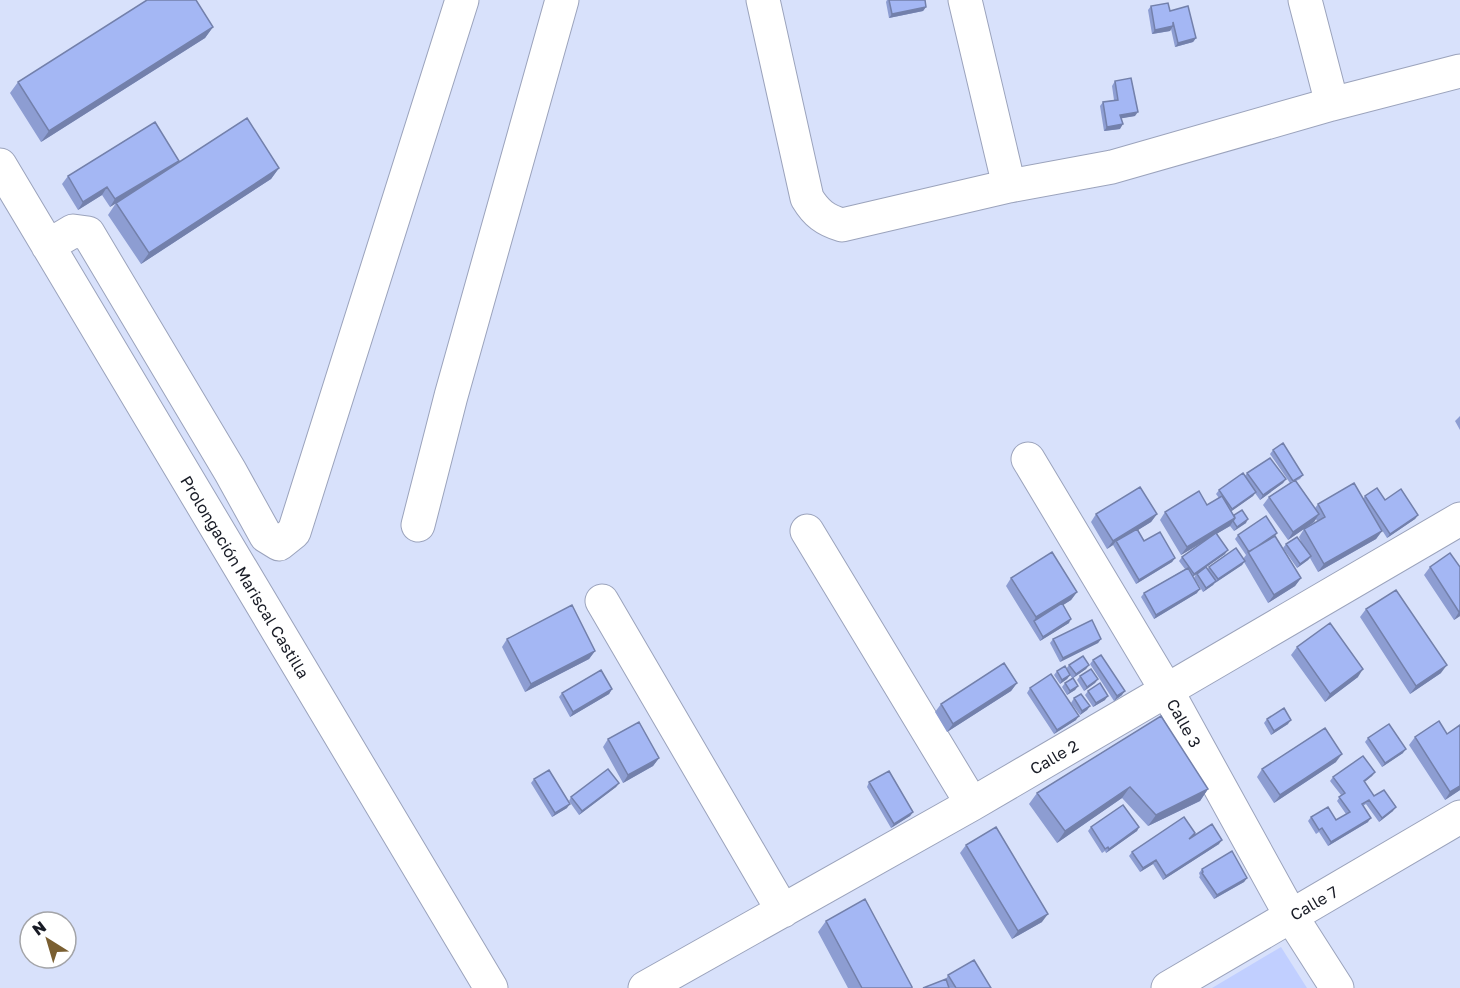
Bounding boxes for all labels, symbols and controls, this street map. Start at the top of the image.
street label: Prolongación Mariscal Castilla [176,472,314,682]
street label: Calle 3 [1162,695,1206,751]
street label: Calle 2 [1026,735,1082,779]
street label: Calle 7 [1287,881,1341,925]
north arrow [18,910,78,970]
text: N [28,916,50,940]

